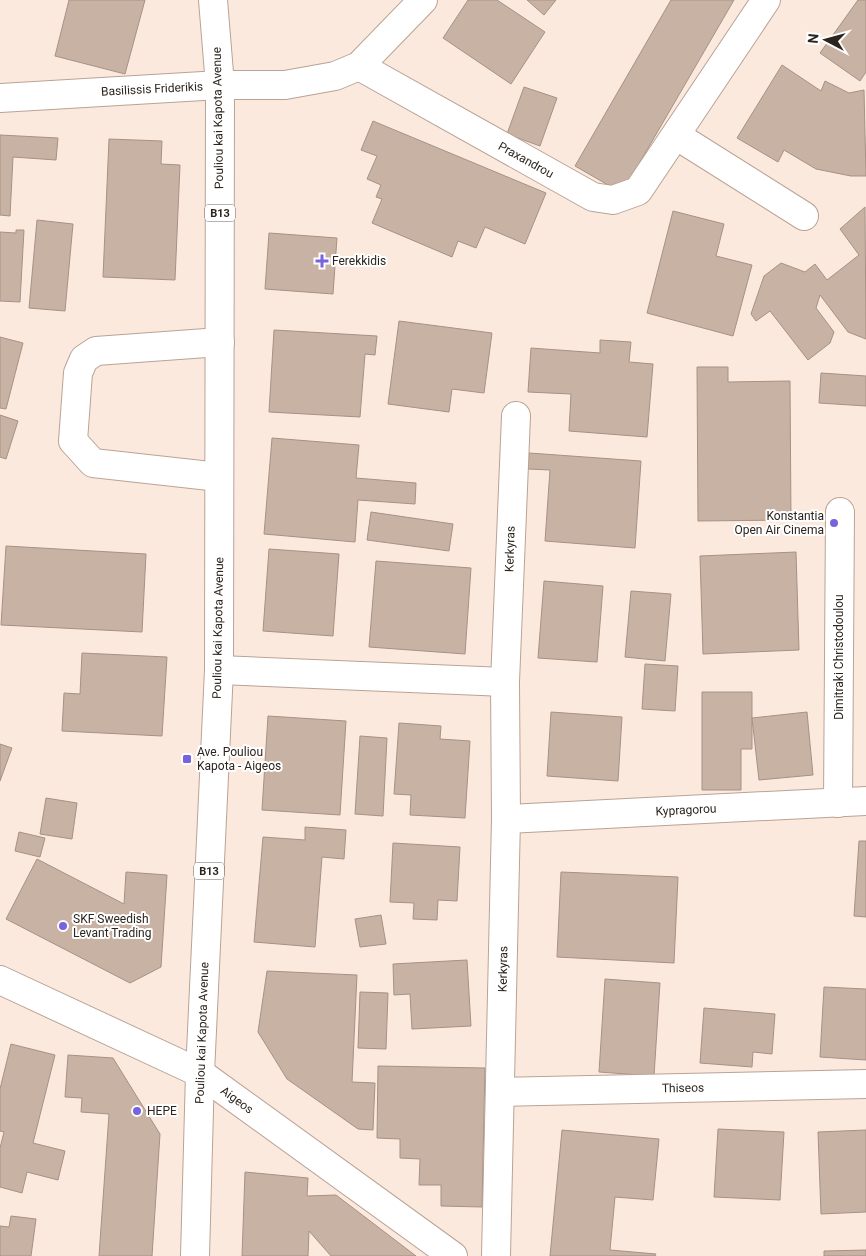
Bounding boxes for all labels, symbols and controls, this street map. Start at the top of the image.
north arrow [801,15,851,65]
text: N [805,33,822,44]
street label: Pouliou kai Kapota Avenue [210,47,226,189]
street label: Basilissis Friderikis [101,79,203,99]
street label: Praxandrou [496,139,556,181]
road number: B13 [205,204,235,222]
place label: Ferekkidis [332,254,386,268]
marker: Ferekkidis [316,255,328,267]
place label: Konstantia Open Air Cinema [734,509,824,537]
marker: Konstantia Open Air Cinema [828,517,840,529]
street label: Kerkyras [502,526,518,572]
street label: Pouliou kai Kapota Avenue [210,557,226,699]
street label: Dimitraki Christodoulou [832,594,846,720]
place label: Ave. Pouliou Kapota - Aigeos [197,745,281,773]
marker: Ave. Pouliou Kapota - Aigeos [181,753,193,765]
street label: Kypragorou [655,801,717,819]
road number: B13 [194,862,224,879]
place label: SKF Sweedish Levant Trading [73,912,151,940]
marker: SKF Sweedish Levant Trading [57,920,69,932]
street label: Kerkyras [496,946,510,992]
street label: Pouliou kai Kapota Avenue [193,962,211,1104]
street label: Thiseos [662,1081,704,1095]
street label: Aigeos [218,1083,256,1117]
place label: HEPE [147,1104,177,1118]
marker: HEPE [131,1105,143,1117]

